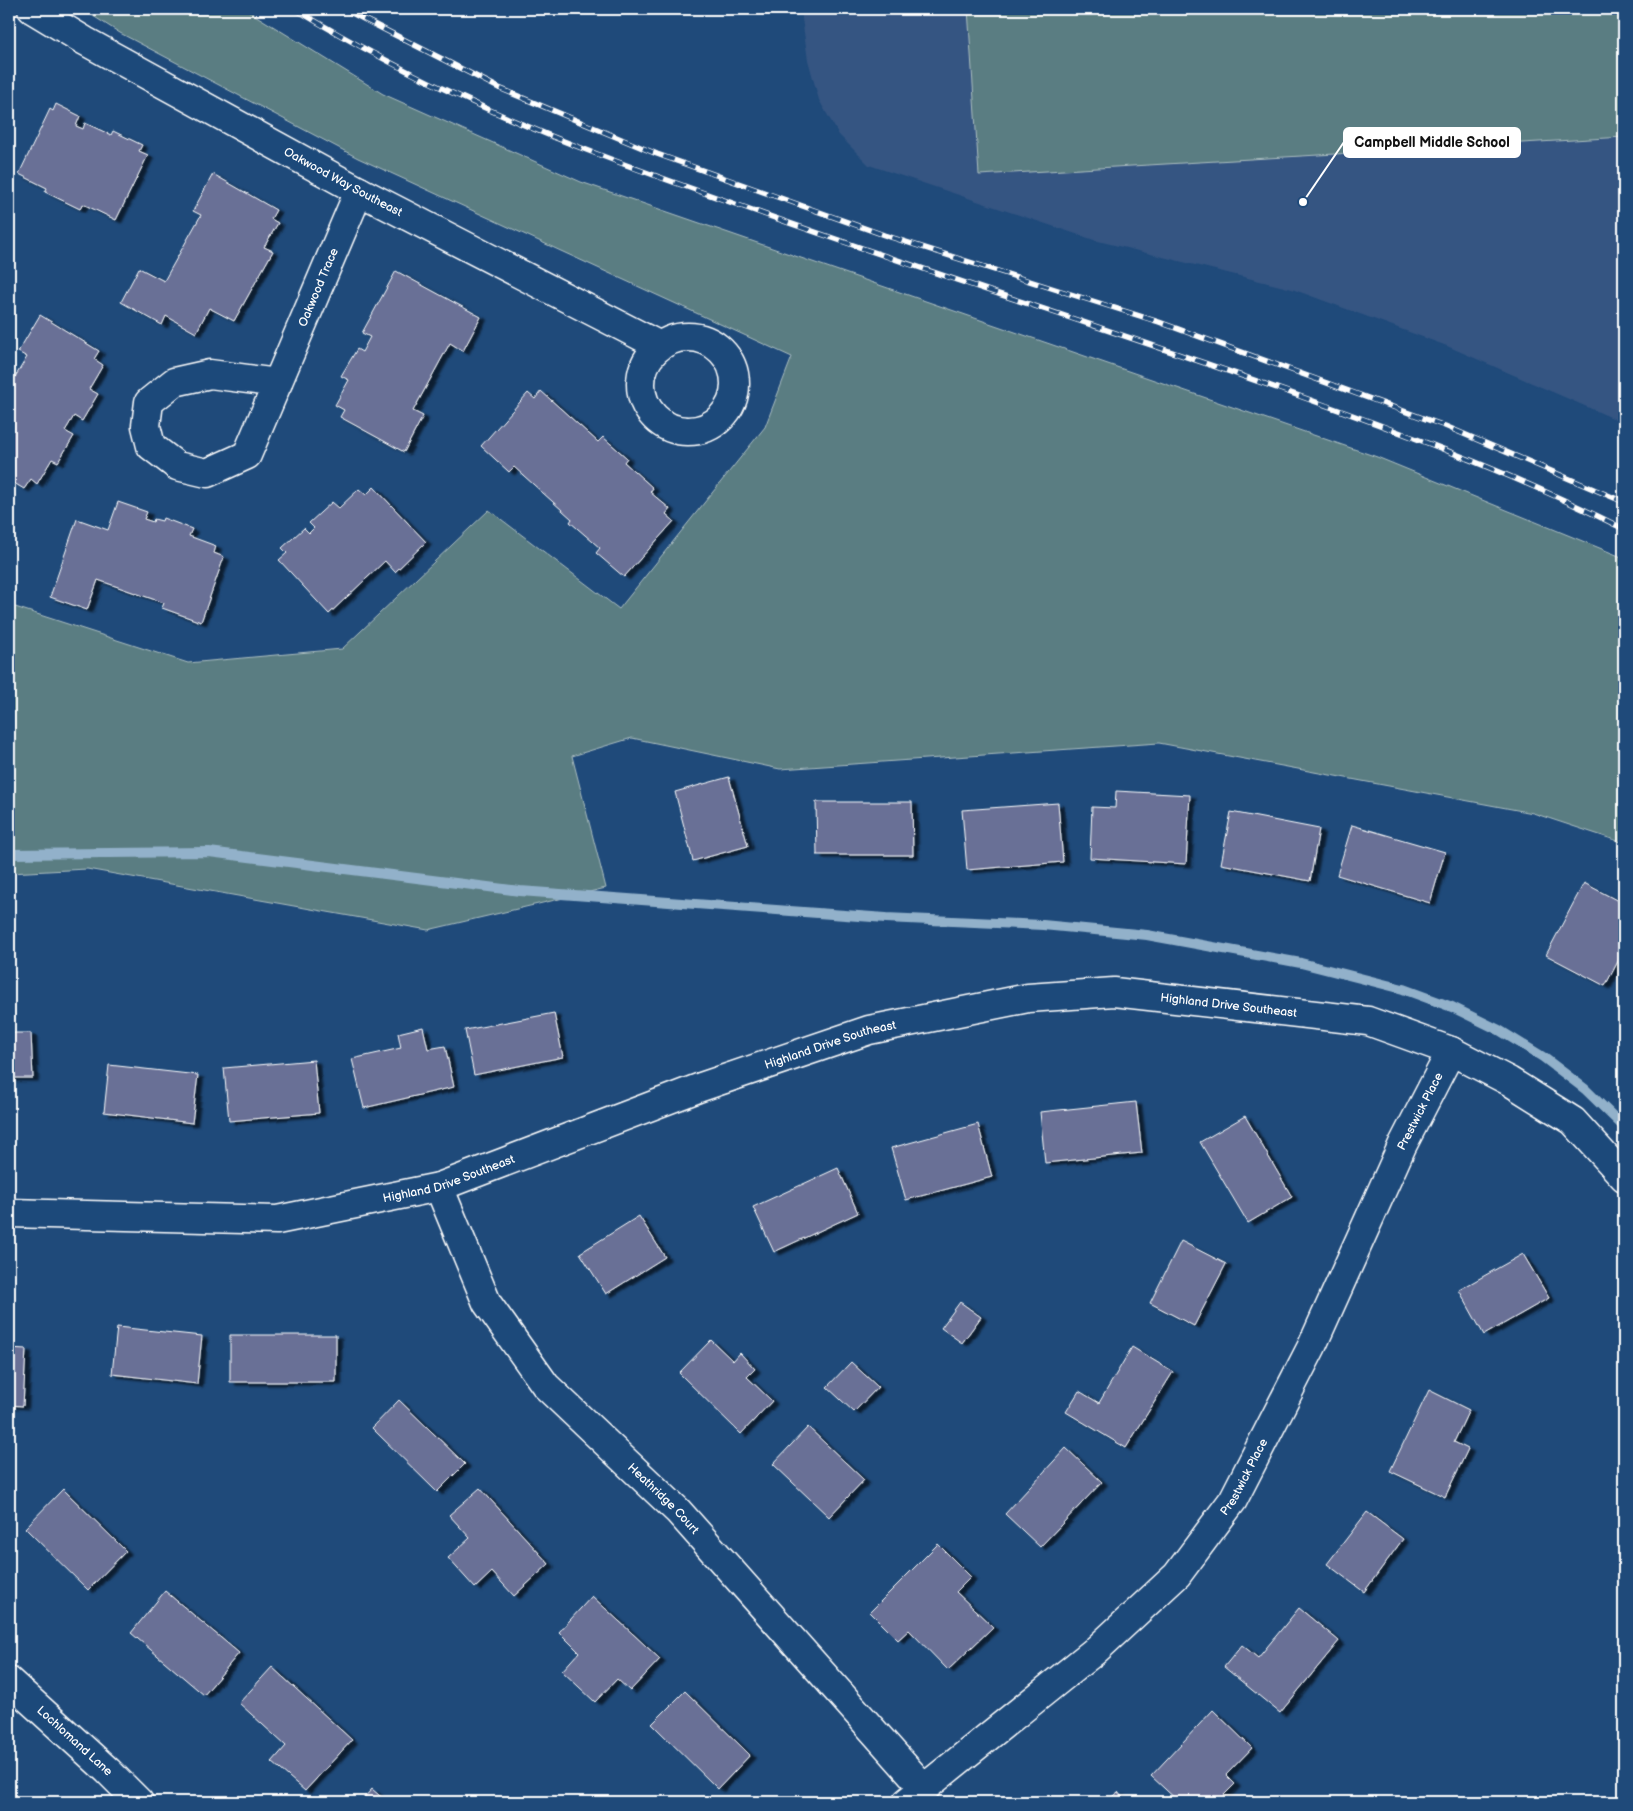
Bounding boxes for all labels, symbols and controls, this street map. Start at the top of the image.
callout: Campbell Middle School [1344,128,1520,157]
text: Campbell Middle School [1354,134,1510,151]
street label: Oakwood Way Southeast [281,144,405,220]
street label: Oakwood Trace [295,246,342,329]
street label: Highland Drive Southeast [1159,990,1298,1021]
street label: Highland Drive Southeast [763,1018,898,1073]
street label: Prestwick Place [1394,1070,1447,1153]
street label: Highland Drive Southeast [382,1152,517,1206]
street label: Prestwick Place [1217,1436,1271,1519]
street label: Heathridge Court [624,1460,702,1538]
street label: Lochlomand Lane [34,1703,115,1779]

